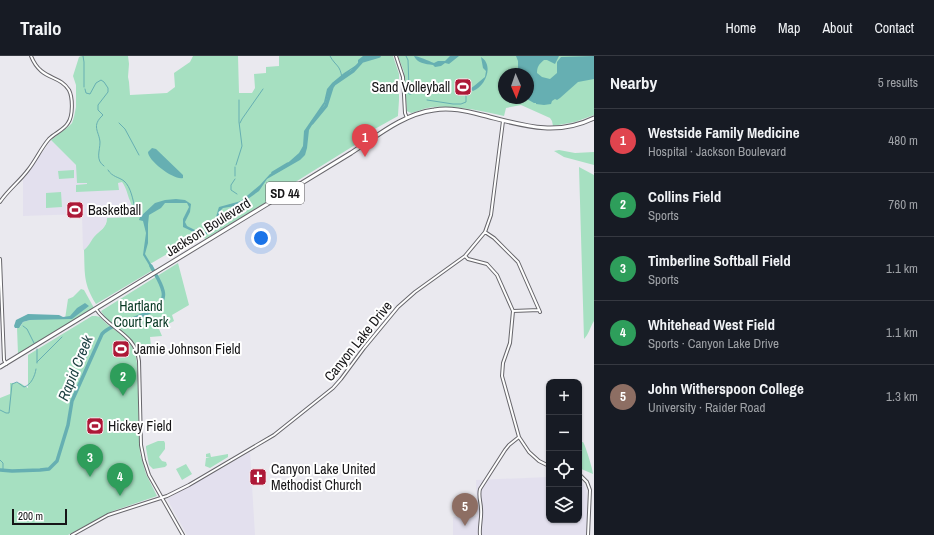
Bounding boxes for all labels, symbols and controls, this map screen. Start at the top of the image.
text: Trailo [20,15,62,41]
text: Home [725,19,756,37]
text: Map [778,19,800,37]
text: About [822,19,852,37]
text: Contact [874,19,914,37]
north arrow [498,68,534,104]
text: Nearby [610,71,657,94]
text: 5 results [878,74,918,91]
sports icon: Sand Volleyball [453,77,473,97]
place label: Sand Volleyball [372,78,450,96]
text: Westside Family Medicine [648,122,800,143]
pin: 1 [352,124,378,157]
text: 1 [620,132,626,149]
text: 480 m [888,132,918,149]
text: Hospital · Jackson Boulevard [648,143,786,160]
road number: SD 44 [266,182,304,204]
text: Collins Field [648,186,721,207]
street label: Jackson Boulevard [162,194,254,260]
text: 2 [620,196,626,213]
text: 760 m [888,196,918,213]
sports icon: Basketball [65,200,85,220]
place label: Basketball [88,201,141,219]
text: Sports [648,207,679,224]
your location [251,228,271,248]
text: Timberline Softball Field [648,250,791,271]
text: 3 [620,260,626,277]
text: 1.1 km [886,260,918,277]
text: Sports [648,271,679,288]
park label: Hartland Court Park [114,297,169,331]
street label: Canyon Lake Drive [320,297,396,385]
text: Whitehead West Field [648,314,775,335]
text: 4 [620,324,626,341]
text: 1.1 km [886,324,918,341]
water label: Rapid Creek [52,331,98,404]
text: Sports · Canyon Lake Drive [648,335,779,352]
sports icon: Jamie Johnson Field [111,339,131,359]
place label: Jamie Johnson Field [134,340,241,358]
pin: 2 [110,363,136,396]
text: John Witherspoon College [648,378,804,399]
map controls [546,379,582,523]
button: + [546,379,582,415]
text: 5 [620,388,626,405]
text: 1.3 km [886,388,918,405]
text: University · Raider Road [648,399,765,416]
button: − [546,415,582,451]
sports icon: Hickey Field [85,416,105,436]
place label: Hickey Field [108,417,172,435]
pin: 3 [77,444,103,477]
button: locate [546,451,582,487]
place label: Canyon Lake United Methodist Church [271,460,376,494]
pin: 4 [107,463,133,496]
church icon: Canyon Lake United Methodist Church [248,467,268,487]
button: layers [546,487,582,523]
pin: 5 [452,493,478,526]
scale bar [12,507,67,526]
text: 200 m [18,509,43,523]

